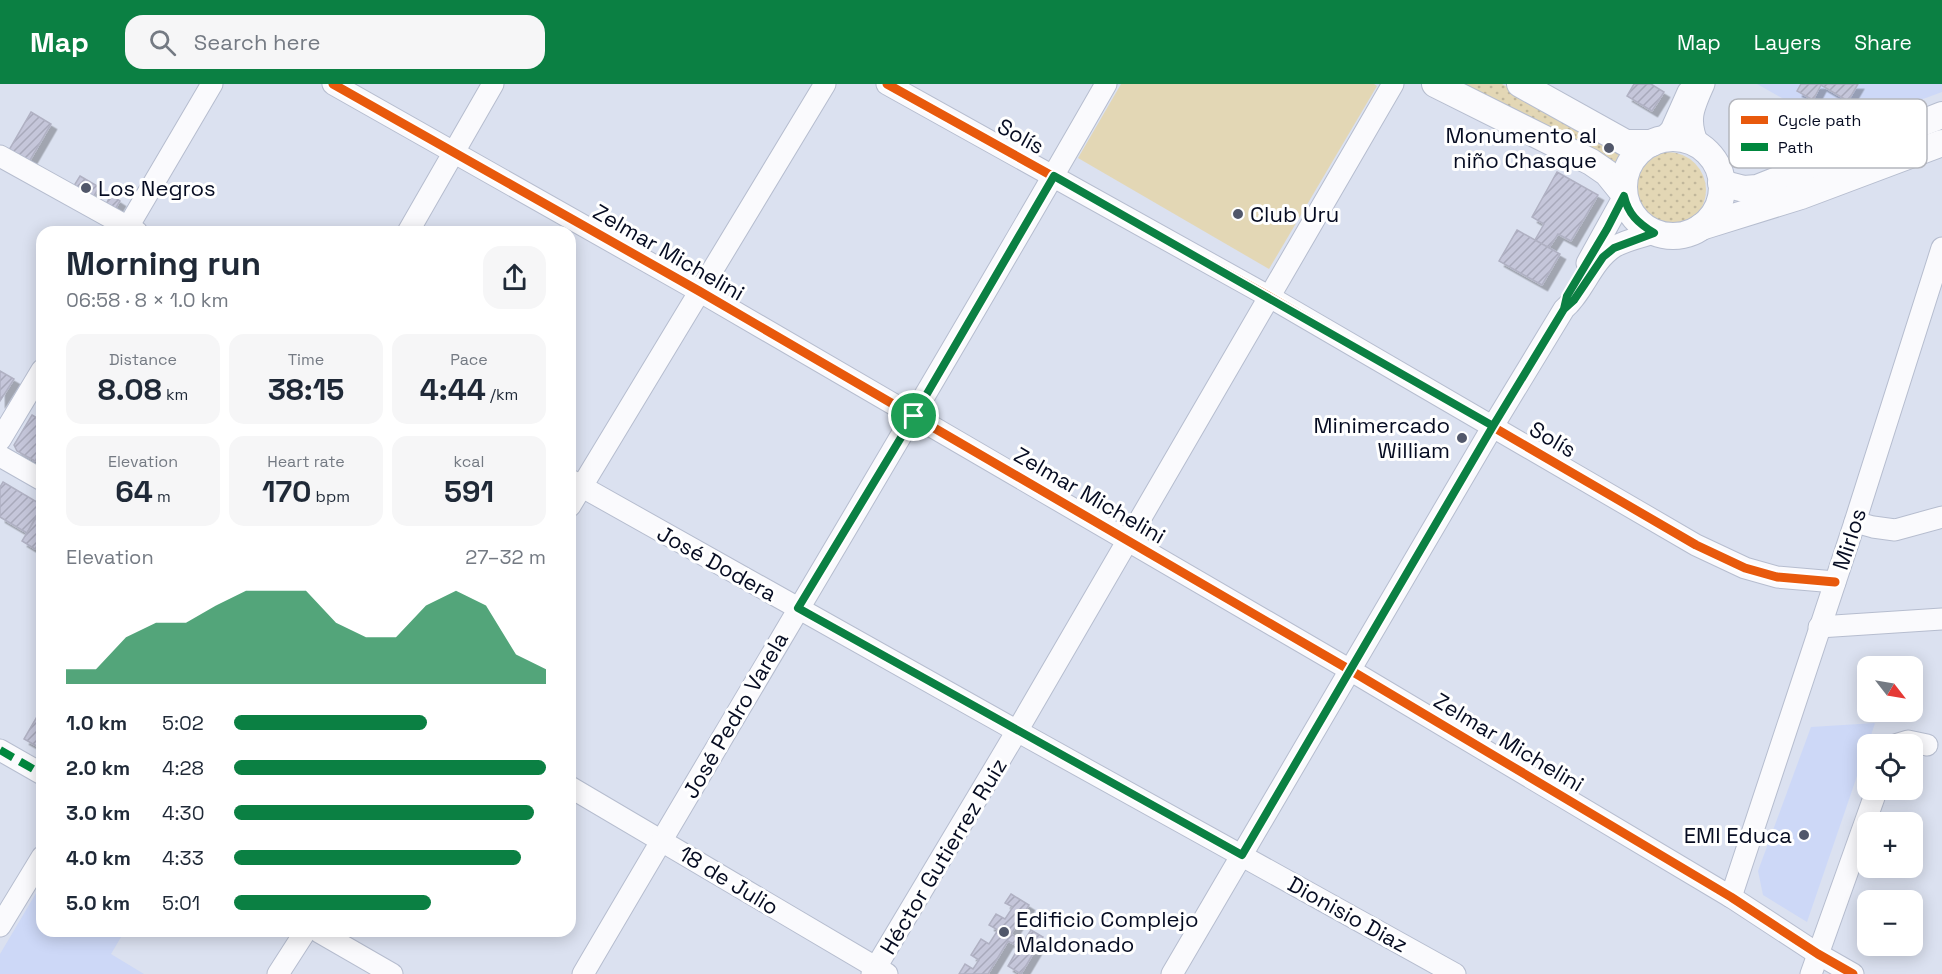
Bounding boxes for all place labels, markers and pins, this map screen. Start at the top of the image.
place label: Monumento al niño Chasque [1445,121,1597,174]
marker: Monumento al niño Chasque [1602,141,1616,155]
place label: Los Negros [98,174,216,202]
marker: Los Negros [79,181,93,195]
place label: Club Uru [1250,200,1339,228]
marker: Club Uru [1231,207,1245,221]
pin [888,390,939,441]
place label: Minimercado William [1314,411,1450,464]
marker: Minimercado William [1455,431,1469,445]
place label: EMI Educa [1684,821,1792,849]
marker: EMI Educa [1797,828,1811,842]
place label: Edificio Complejo Maldonado [1016,905,1199,958]
marker: Edificio Complejo Maldonado [997,925,1011,939]

